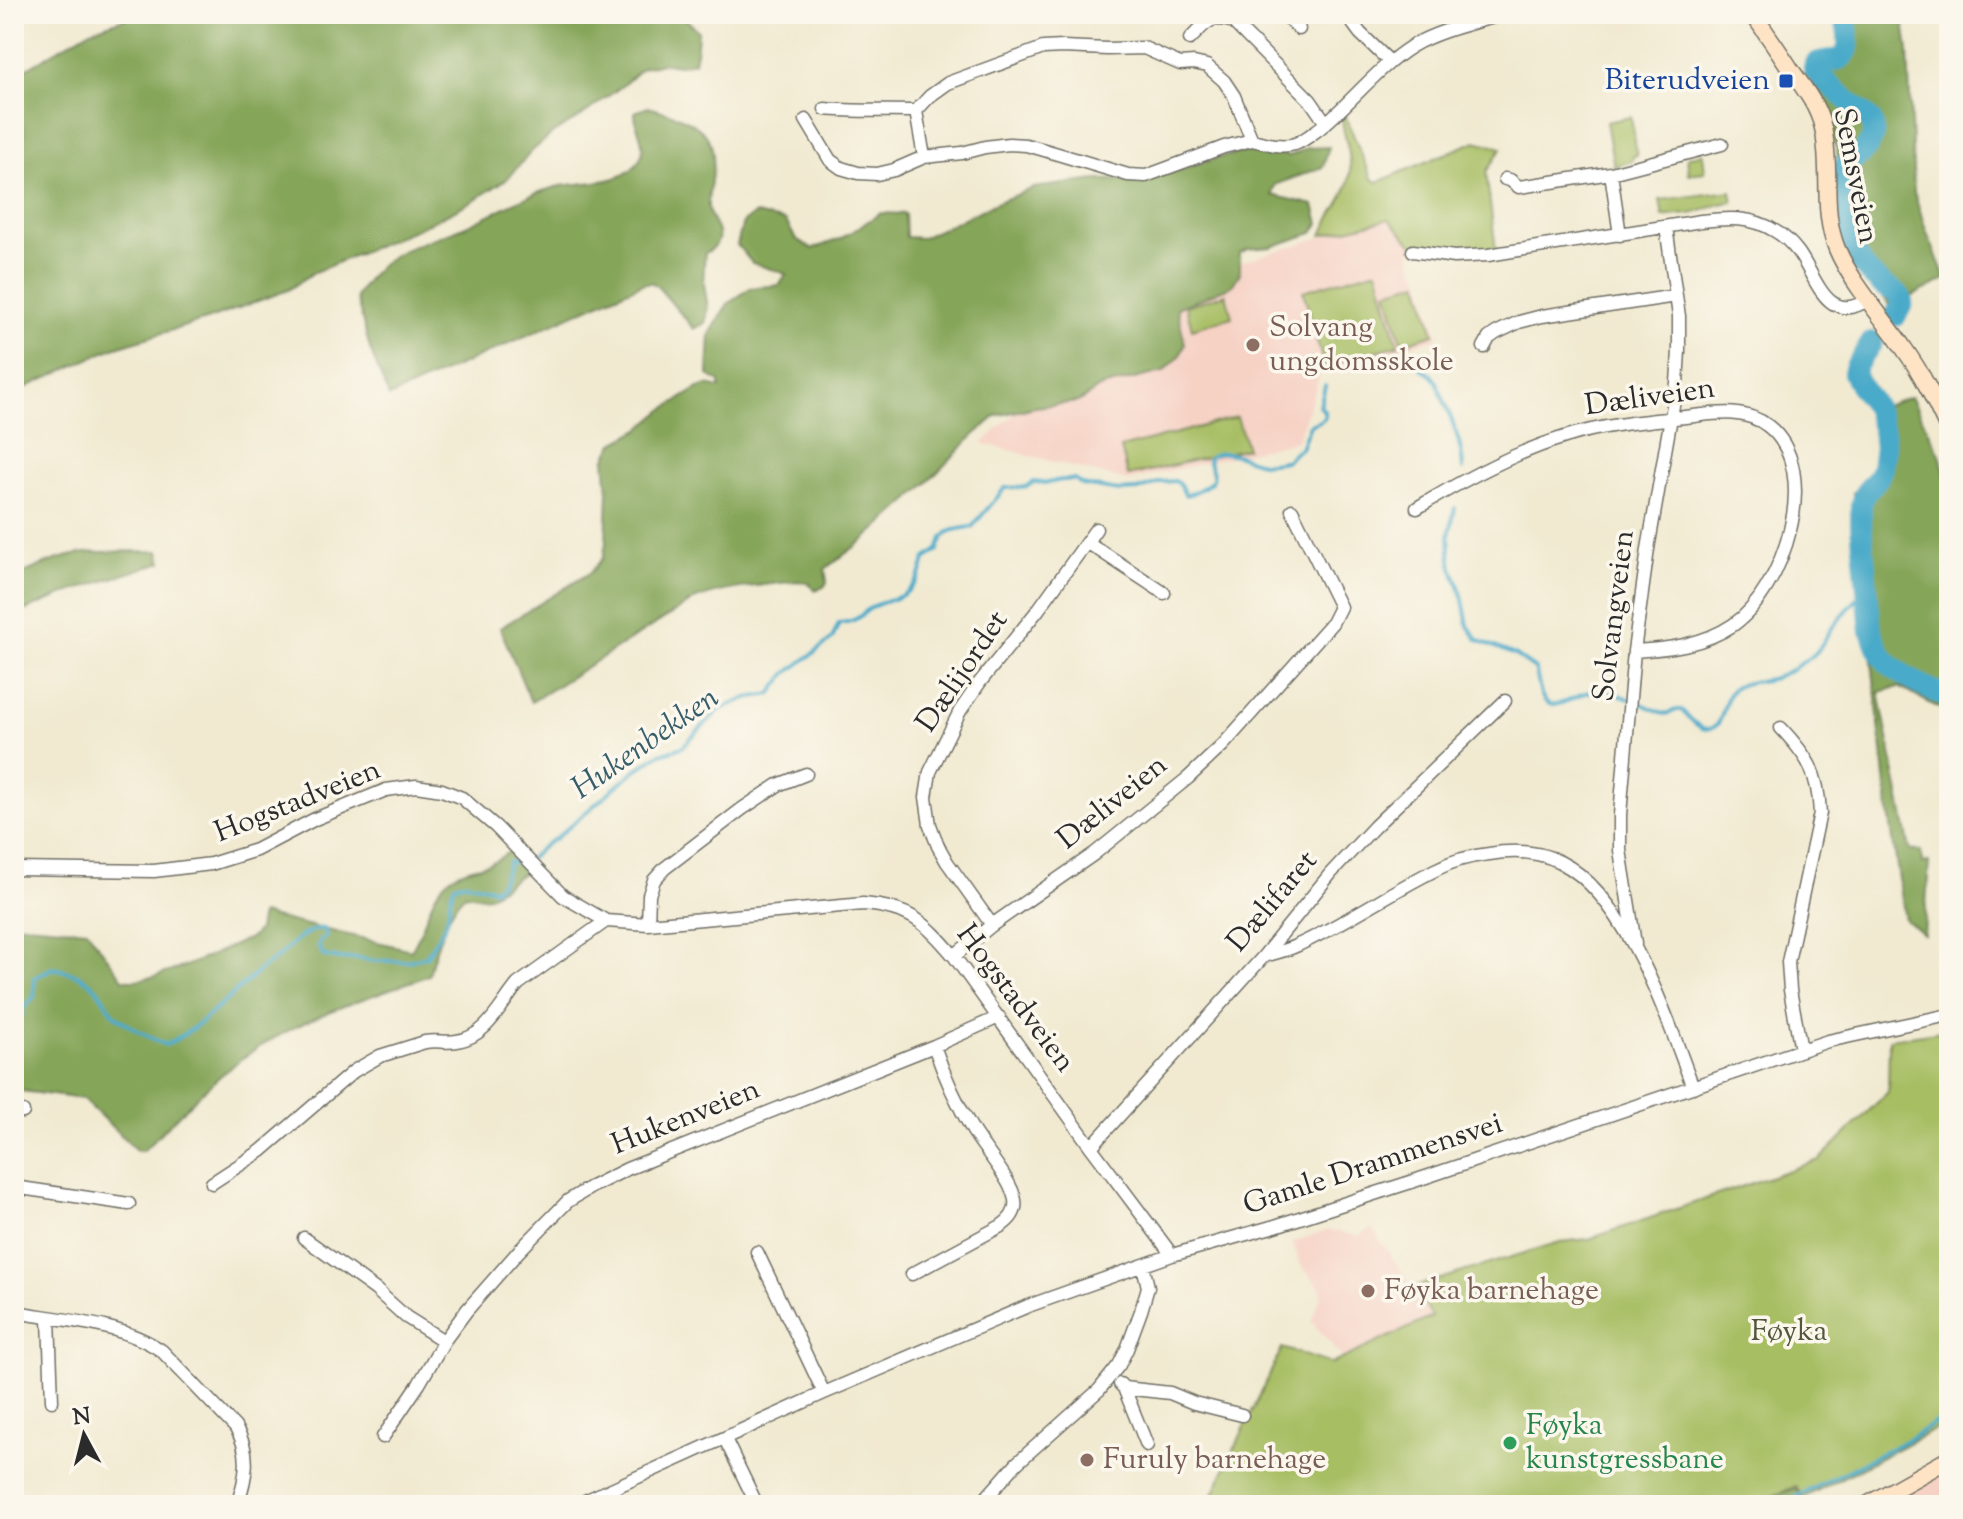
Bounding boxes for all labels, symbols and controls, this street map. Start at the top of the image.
place label: Biterudveien [1604,60,1770,103]
marker: Biterudveien [1777,72,1795,90]
street label: Semsveien [1821,104,1889,248]
place label: Solvang ungdomsskole [1269,307,1454,384]
marker: Solvang ungdomsskole [1244,336,1262,354]
street label: Dæliveien [1582,368,1718,428]
street label: Solvangveien [1583,527,1647,704]
street label: Dælijordet [906,602,1020,742]
water label: Hukenbekken [563,676,729,812]
street label: Dæliveien [1049,745,1178,861]
street label: Hogstadveien [208,749,388,855]
street label: Dælifaret [1218,842,1328,962]
street label: Hogstadveien [945,916,1085,1082]
street label: Hukenveien [605,1069,767,1167]
street label: Gamle Drammensvei [1238,1103,1508,1227]
place label: Føyka barnehage [1384,1270,1599,1313]
marker: Føyka barnehage [1359,1282,1377,1300]
park label: Føyka [1751,1311,1828,1354]
north arrow [44,1395,124,1475]
text: N [71,1401,93,1435]
place label: Føyka kunstgressbane [1526,1405,1724,1482]
marker: Føyka kunstgressbane [1501,1434,1519,1452]
place label: Furuly barnehage [1103,1439,1326,1482]
marker: Furuly barnehage [1078,1451,1096,1469]

